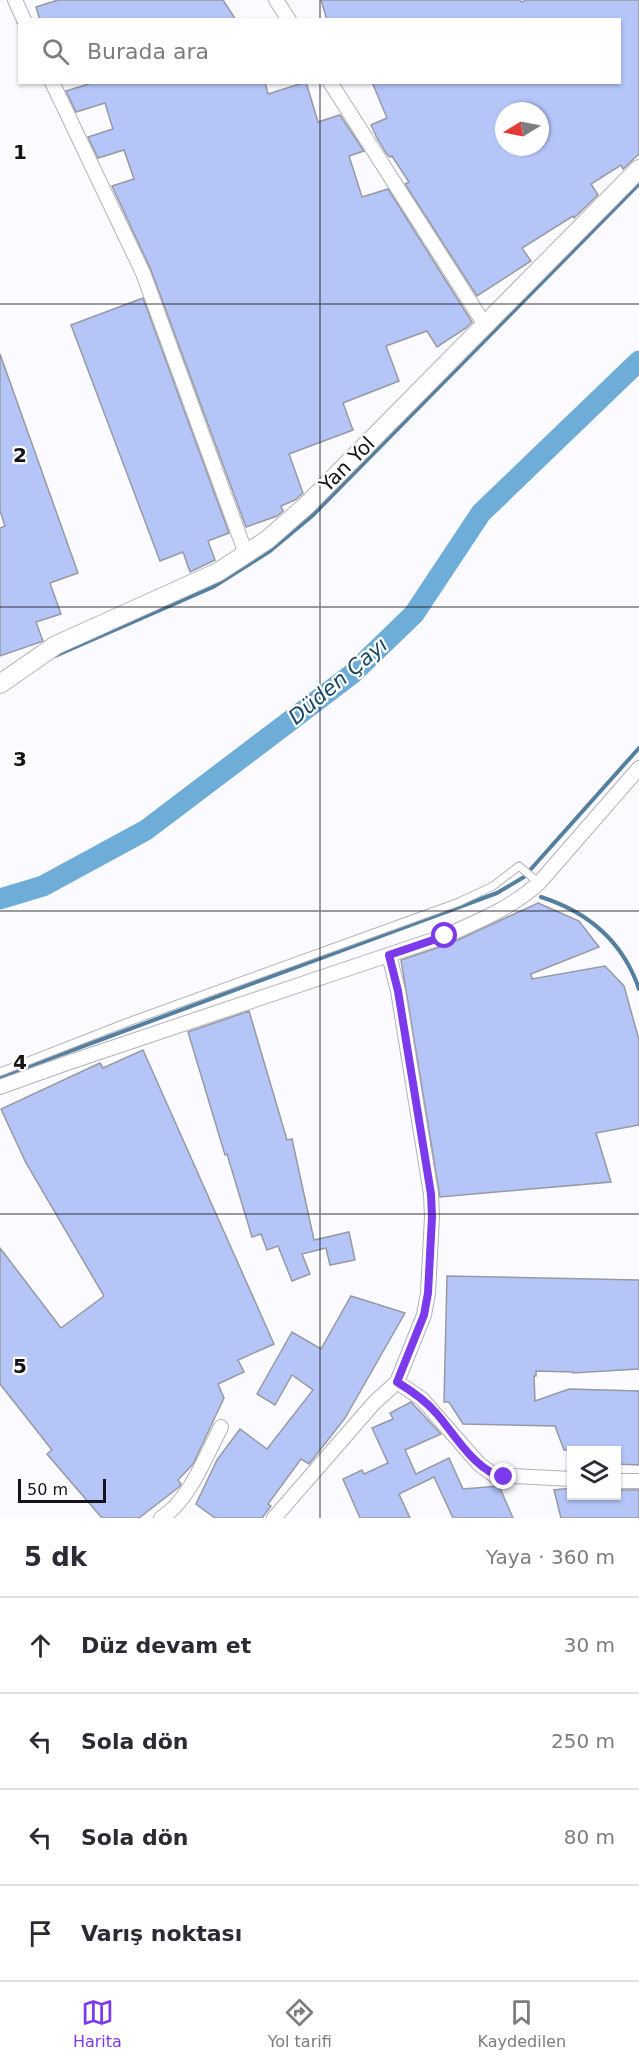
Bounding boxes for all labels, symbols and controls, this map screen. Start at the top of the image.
search box [18,18,621,84]
icon: search [39,35,72,68]
text: Burada ara [87,39,209,64]
north arrow [495,102,549,156]
text: 1 [13,140,27,164]
street label: Yan Yol [314,431,380,497]
text: 2 [13,443,27,467]
water label: Düden Çayı [284,633,392,729]
text: 3 [13,747,27,771]
route start [431,922,457,948]
text: 4 [13,1050,27,1074]
text: 5 [13,1354,27,1378]
map controls [567,1446,621,1500]
button: layers [567,1446,621,1500]
route end [490,1463,516,1489]
scale bar [18,1476,106,1504]
text: 50 m [27,1480,68,1499]
text: 5 dk [24,1542,87,1572]
text: Yaya · 360 m [486,1545,615,1569]
icon: ahead [24,1629,57,1662]
text: Düz devam et [81,1633,251,1658]
text: 30 m [564,1633,615,1657]
icon: left [24,1725,57,1758]
text: Sola dön [81,1729,189,1754]
text: 250 m [551,1729,615,1753]
icon: left [24,1821,57,1854]
text: Sola dön [81,1825,189,1850]
text: 80 m [564,1825,615,1849]
icon: arrive [24,1917,57,1950]
text: Varış noktası [81,1921,242,1946]
tab: Harita [73,1996,122,2051]
tab: Yol tarifi [268,1996,332,2051]
tab: Kaydedilen [478,1996,566,2051]

